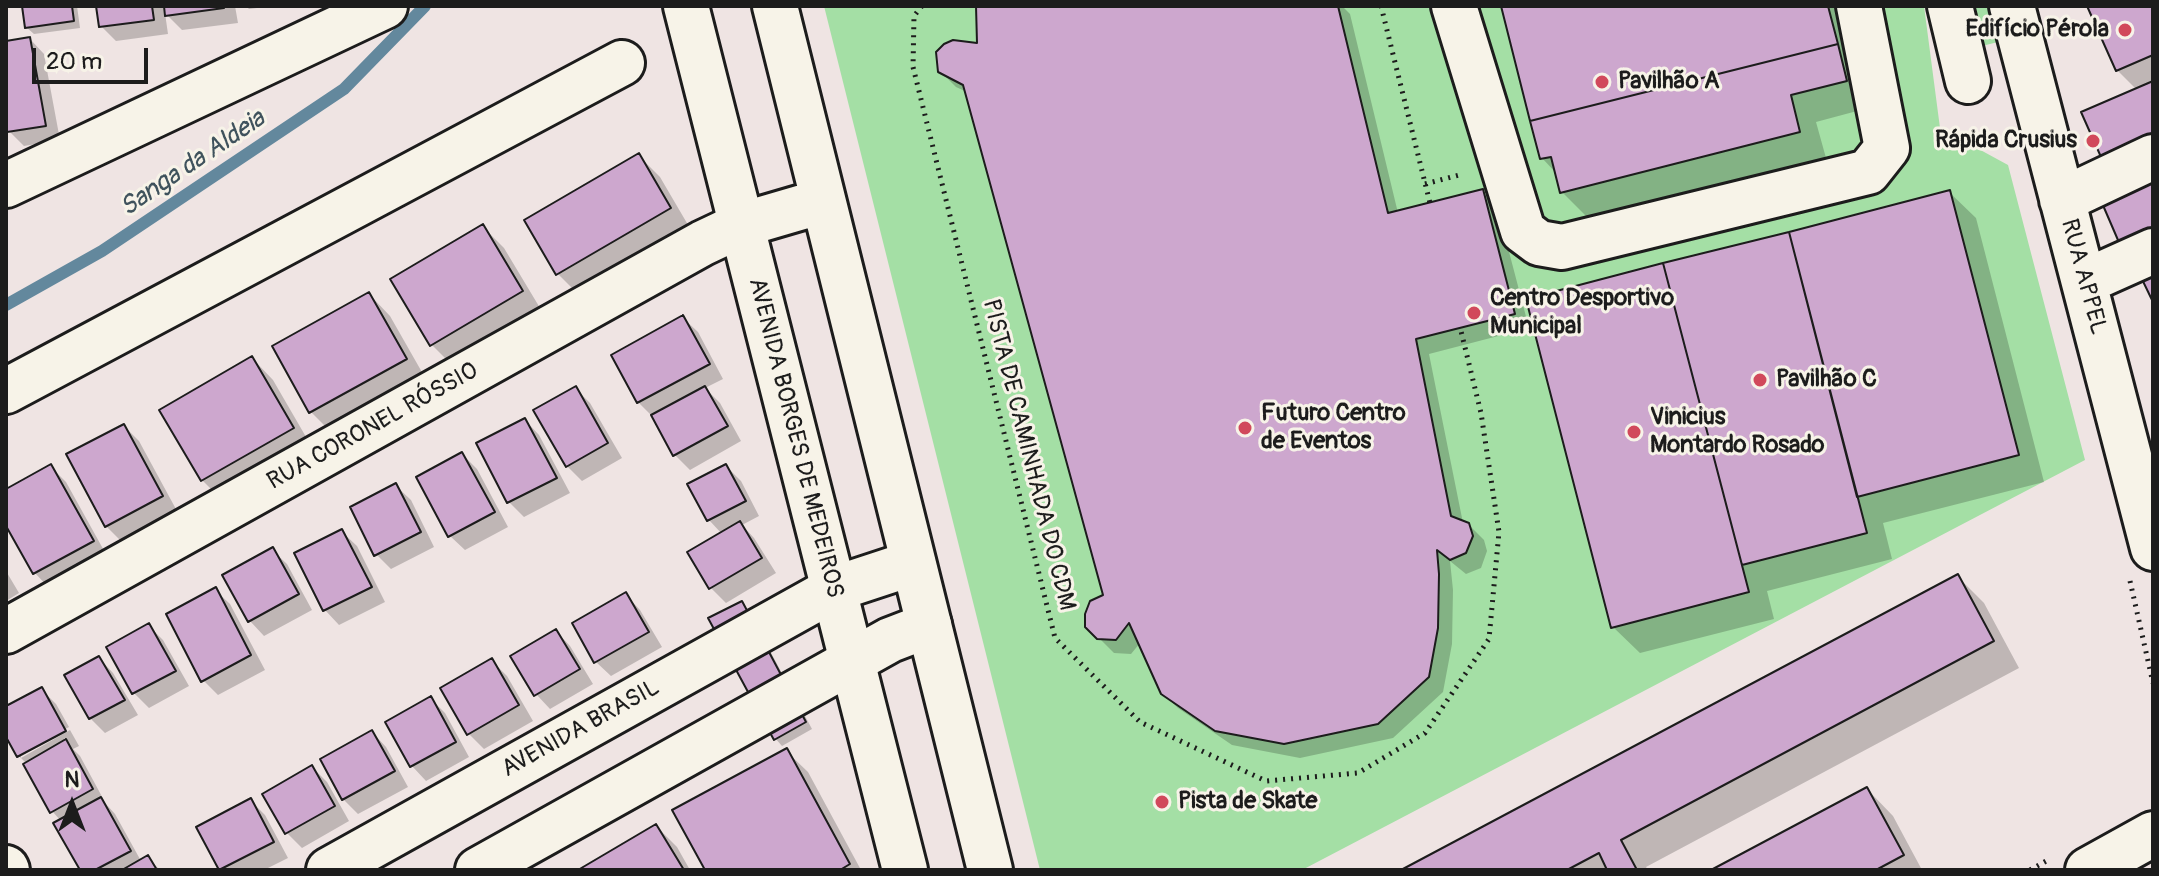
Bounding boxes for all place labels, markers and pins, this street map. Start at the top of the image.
place label: Edifício Pérola [1966,16,2109,44]
marker: Edifício Pérola [2116,21,2134,39]
place label: Pavilhão A [1618,68,1720,96]
marker: Pavilhão A [1593,73,1611,91]
place label: Rápida Crusius [1935,127,2077,155]
marker: Rápida Crusius [2084,132,2102,150]
place label: Centro Desportivo Municipal [1490,285,1674,341]
marker: Centro Desportivo Municipal [1465,304,1483,322]
place label: Pavilhão C [1776,366,1877,394]
marker: Pavilhão C [1751,371,1769,389]
place label: Futuro Centro de Eventos [1261,400,1406,456]
place label: Vinicius Montardo Rosado [1650,404,1824,460]
marker: Futuro Centro de Eventos [1236,419,1254,437]
marker: Vinicius Montardo Rosado [1625,423,1643,441]
place label: Pista de Skate [1178,788,1317,816]
marker: Pista de Skate [1153,793,1171,811]

